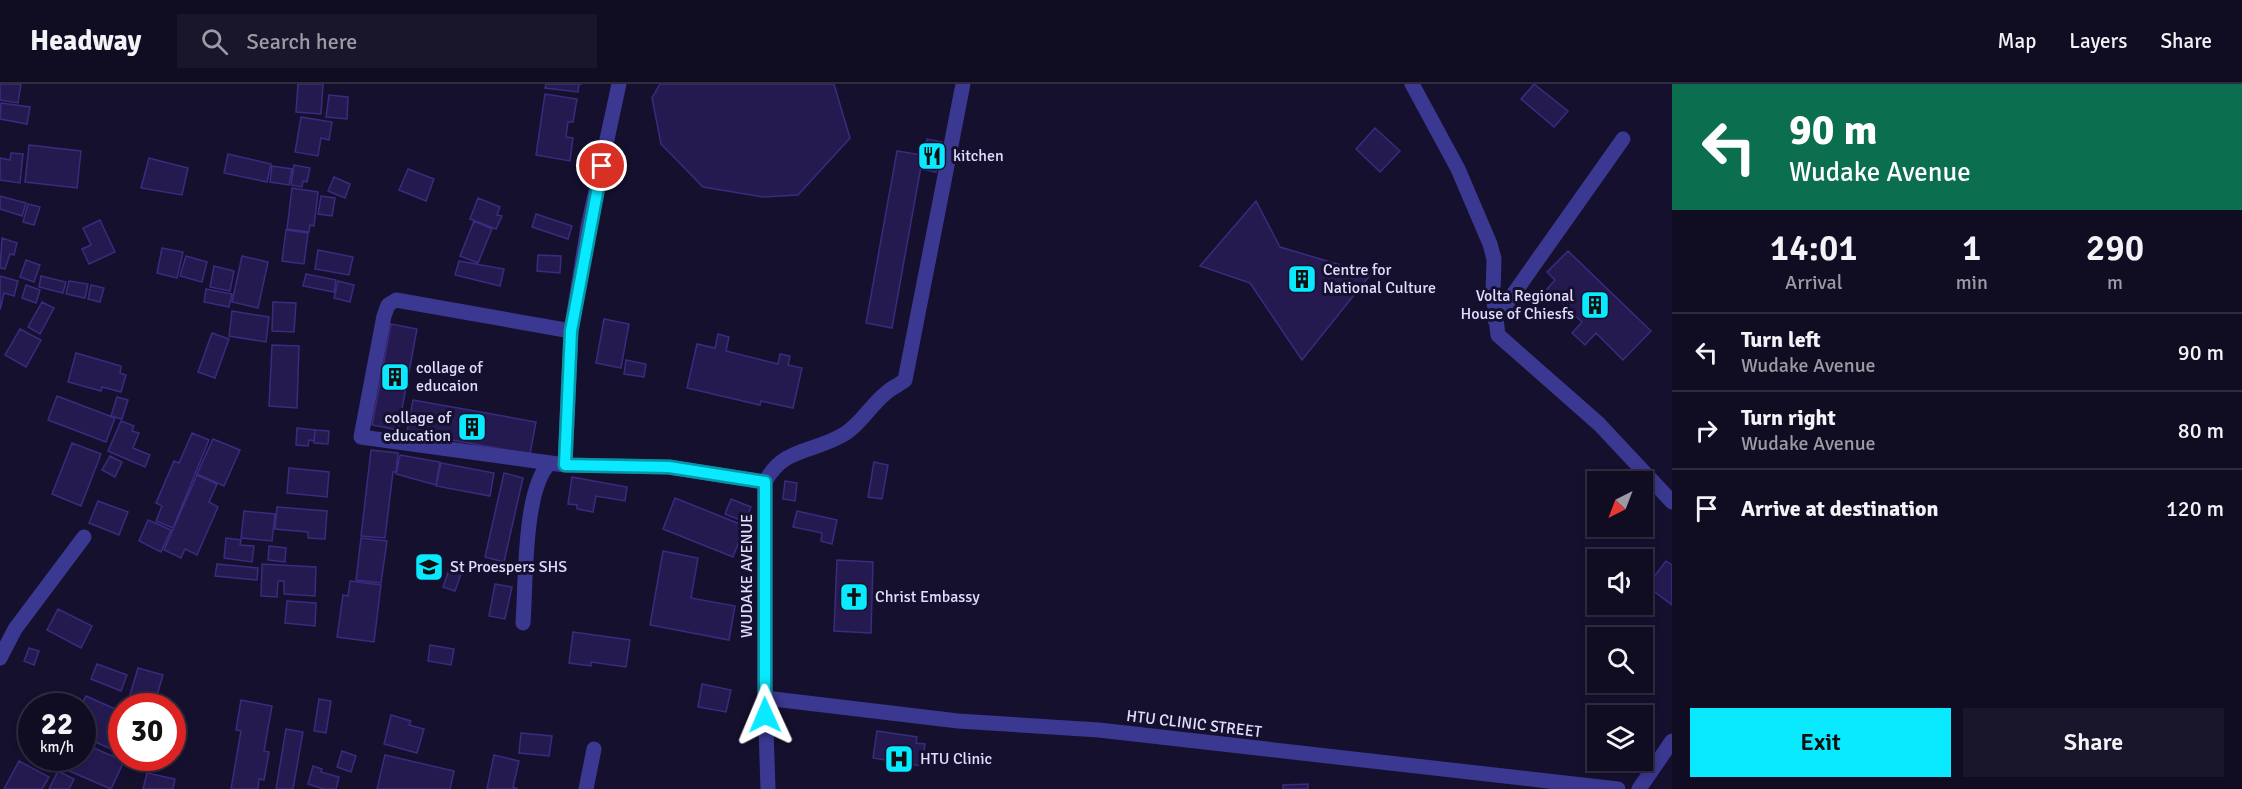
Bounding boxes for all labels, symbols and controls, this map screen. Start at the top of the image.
search box [177,14,597,68]
text: Headway [30,24,141,58]
icon: search [198,25,231,58]
text: Search here [246,28,357,55]
text: Map [1998,28,2036,54]
text: Layers [2069,28,2127,54]
text: Share [2160,28,2212,54]
text: 90 m [1789,105,1878,156]
icon: left [1690,108,1768,186]
pin [576,140,627,191]
restaurant icon: kitchen [916,140,948,172]
place label: kitchen [953,146,1004,166]
icon: arrive [585,149,618,182]
text: Wudake Avenue [1789,156,1971,189]
text: 14:01 [1770,226,1858,271]
text: 1 [1962,226,1982,271]
text: 290 [2086,226,2144,271]
place label: Centre for National Culture [1323,260,1436,298]
building icon: Centre for National Culture [1286,263,1318,295]
text: Arrival [1785,270,1843,295]
text: min [1956,270,1988,295]
text: m [2107,270,2123,295]
place label: Volta Regional House of Chiesfs [1460,286,1574,324]
building icon: Volta Regional House of Chiesfs [1579,289,1611,321]
text: Turn left [1741,326,1821,353]
icon: left [1690,336,1723,369]
text: 90 m [2178,339,2224,366]
text: Wudake Avenue [1741,353,1876,378]
place label: collage of educaion [416,358,483,396]
building icon: collage of educaion [379,361,411,393]
text: Turn right [1741,404,1836,431]
place label: collage of education [383,408,452,446]
building icon: collage of education [456,411,488,443]
icon: right [1690,414,1723,447]
text: 80 m [2178,417,2224,444]
text: Wudake Avenue [1741,431,1876,456]
north arrow [1587,471,1653,537]
map controls [1587,471,1653,771]
icon: arrive [1690,492,1723,525]
text: Arrive at destination [1741,495,1938,522]
text: 120 m [2166,495,2224,522]
street label: WUDAKE AVENUE [737,514,757,638]
button: sound [1587,549,1653,615]
school or university icon: St Proespers SHS [413,551,445,583]
place label: St Proespers SHS [450,557,567,577]
church icon: Christ Embassy [838,581,870,613]
place label: Christ Embassy [875,587,980,607]
button: search [1587,627,1653,693]
position arrow [733,683,797,747]
speed limit sign: 30 [108,693,186,771]
button: layers [1587,705,1653,771]
text: 22 [41,706,73,743]
street label: HTU CLINIC STREET [1125,706,1263,742]
button: Exit [1690,708,1951,777]
button: Share [1963,708,2224,777]
text: km/h [40,738,74,756]
hospital icon: HTU Clinic [883,743,915,775]
place label: HTU Clinic [920,749,992,769]

